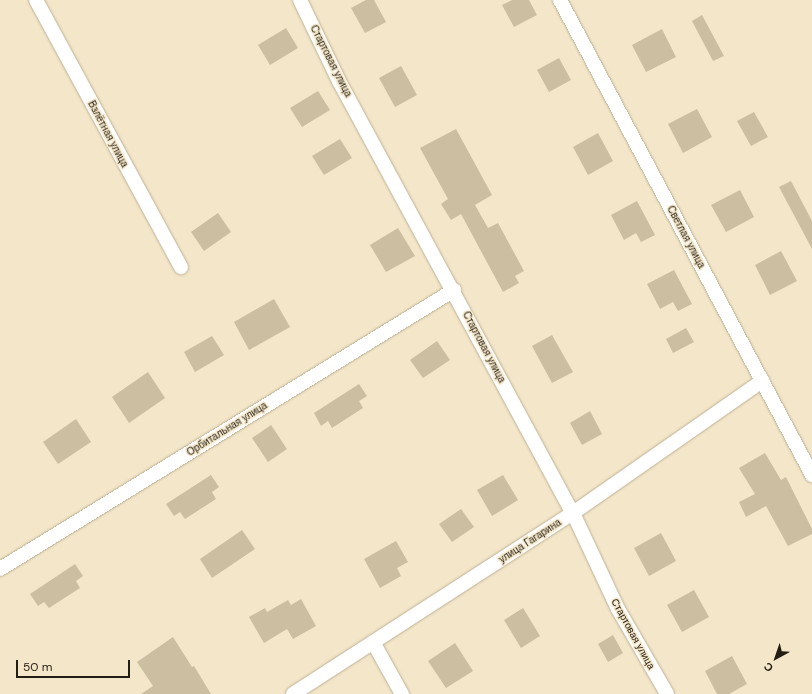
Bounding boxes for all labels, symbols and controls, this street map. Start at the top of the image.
street label: Стартовая улица [308,23,354,99]
street label: Взлётная улица [85,99,131,169]
street label: Светлая улица [665,204,707,270]
street label: Стартовая улица [460,309,508,385]
street label: Орбитальная улица [185,399,269,459]
street label: улица Гагарина [497,516,563,566]
street label: Стартовая улица [609,597,657,671]
north arrow [756,638,796,678]
scale bar [18,652,132,678]
text: 50 m [23,659,52,675]
text: С [761,659,776,675]

